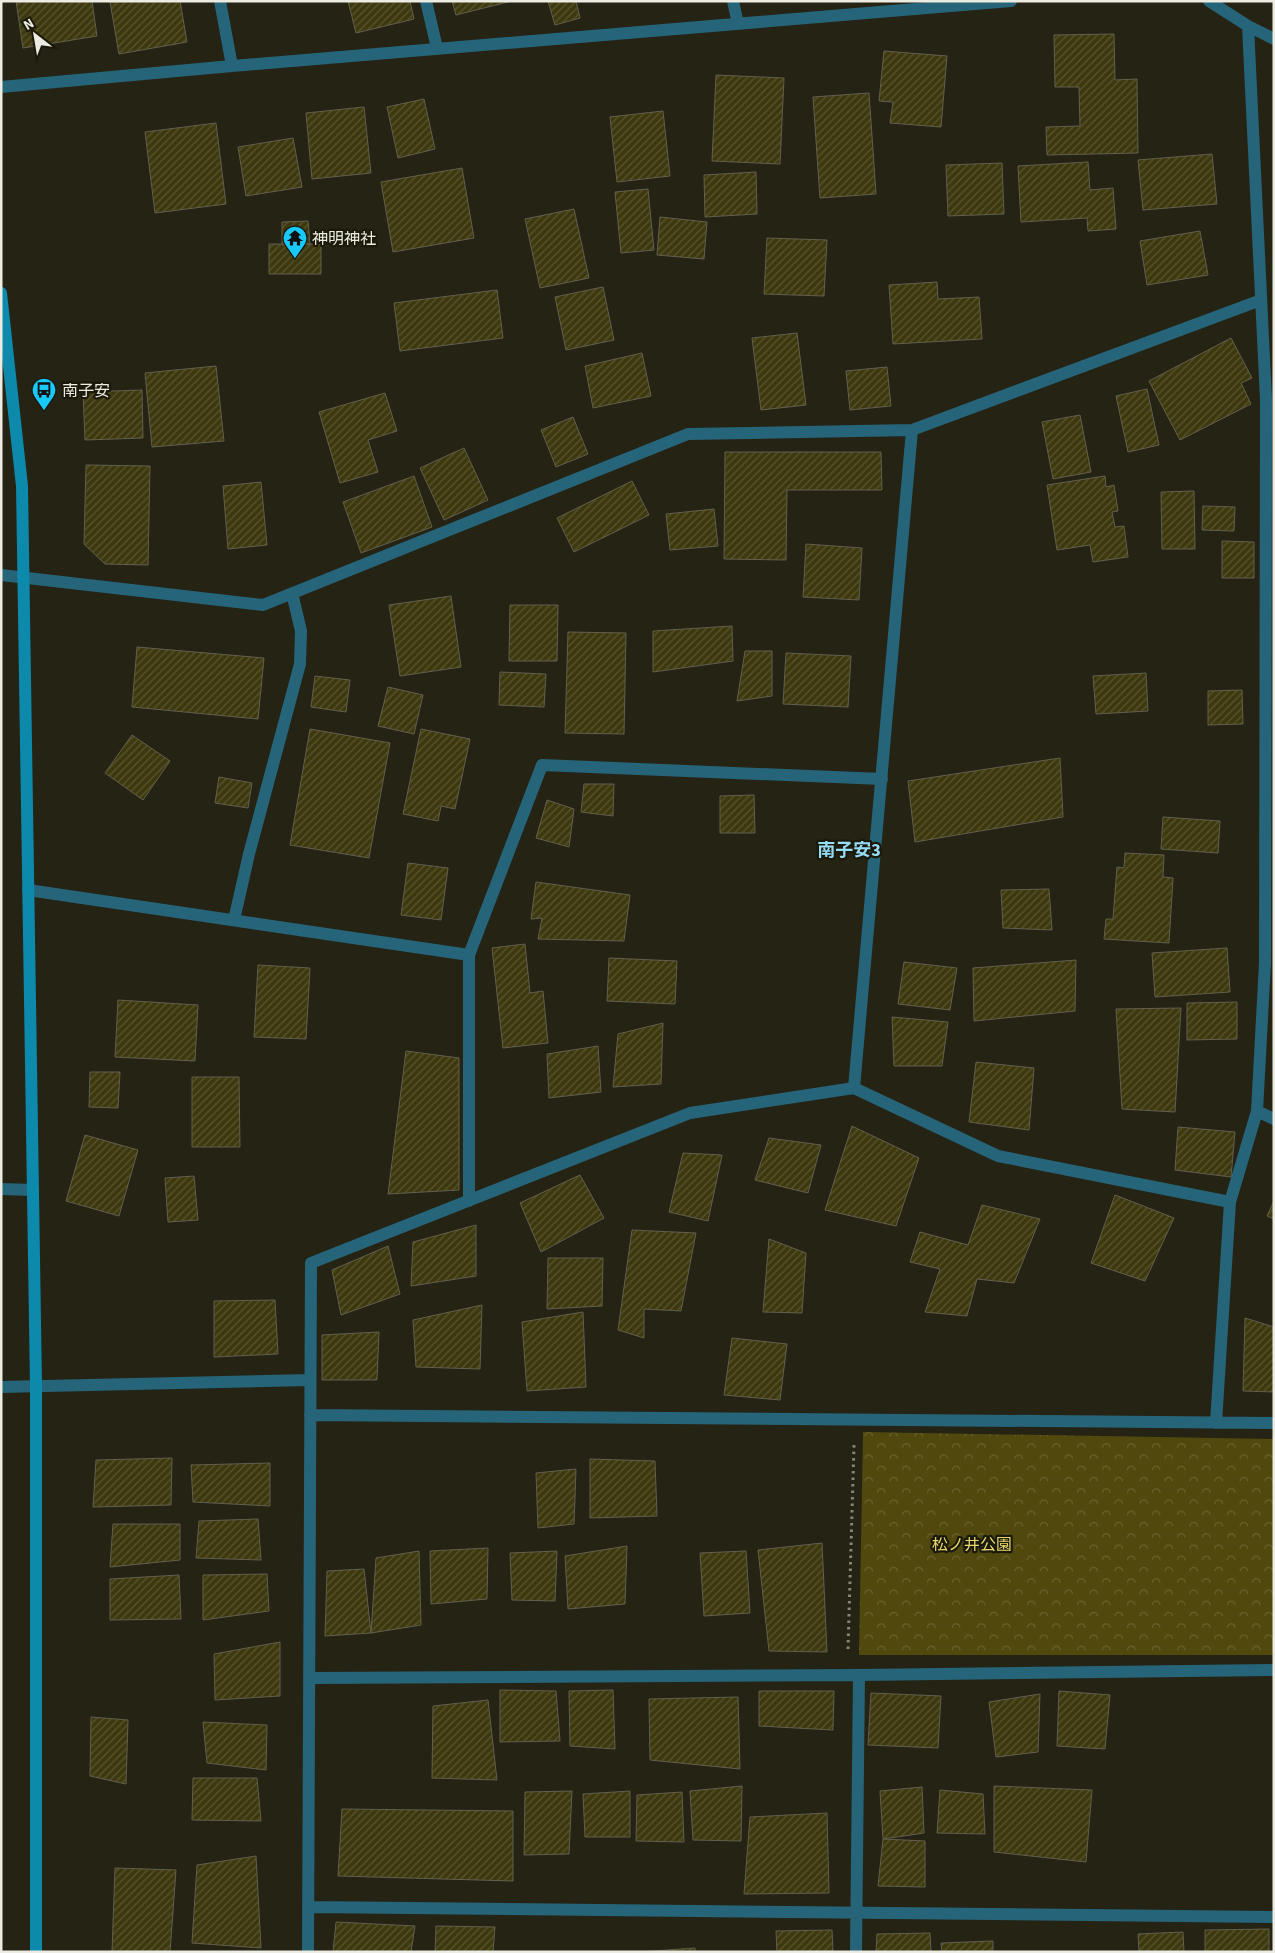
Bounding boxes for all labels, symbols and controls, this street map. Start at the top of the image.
north arrow [10,10,60,60]
text: N [20,14,38,36]
temple icon: 神明神社 [282,225,308,259]
place label: 神明神社 [312,228,376,250]
bus stop icon: 南子安 [31,377,57,411]
place label: 南子安 [62,380,110,402]
district label: 南子安3 [817,838,881,863]
park label: 松ノ井公園 [932,1534,1012,1556]

